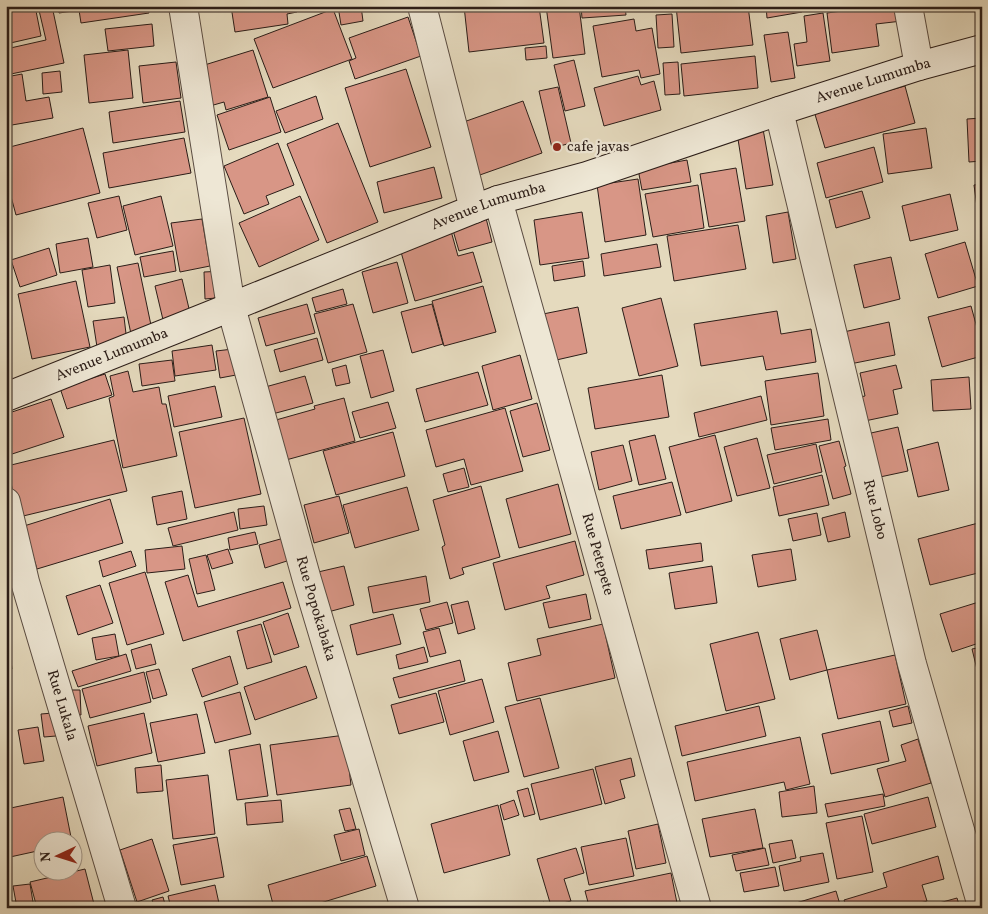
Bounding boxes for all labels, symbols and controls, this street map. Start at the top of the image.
street label: Avenue Lumumba [813,53,933,109]
place label: cafe javas [567,137,630,158]
marker: cafe javas [551,141,563,153]
street label: Avenue Lumumba [428,177,548,236]
street label: Avenue Lumumba [52,323,171,387]
street label: Rue Lobo [857,477,892,542]
street label: Rue Petepete [576,511,619,598]
street label: Rue Popokabaka [290,554,341,664]
street label: Rue Lukala [41,667,82,744]
north arrow [32,832,82,882]
text: N [37,851,56,863]

